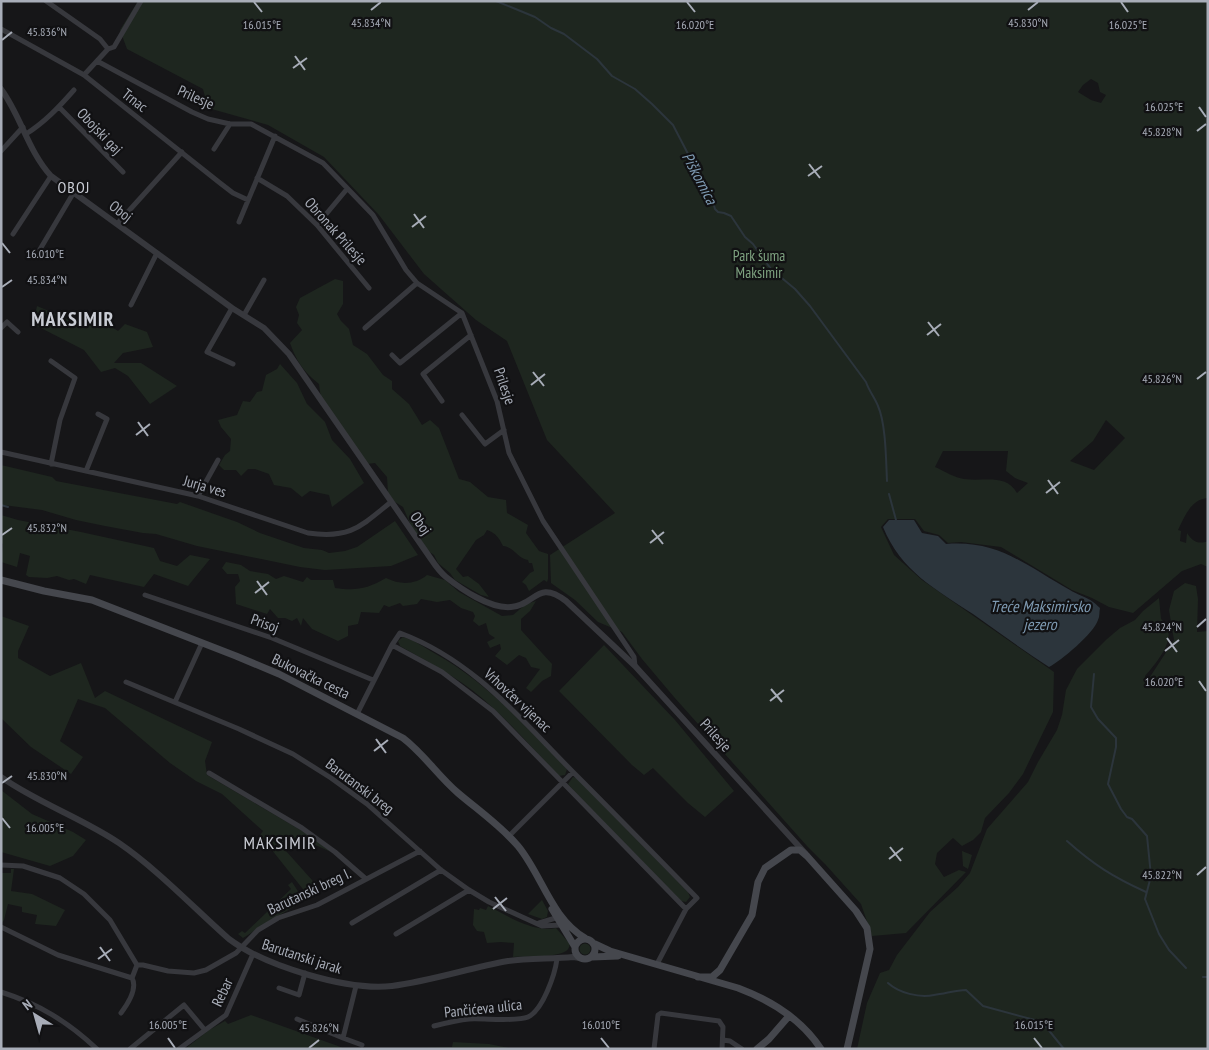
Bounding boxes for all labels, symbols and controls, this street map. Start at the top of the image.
text: 45.834°N [351,15,391,30]
text: 45.830°N [1008,15,1048,30]
text: 16.015°E [243,17,281,32]
text: 16.020°E [676,17,714,32]
text: 16.025°E [1109,17,1147,32]
text: 45.836°N [27,24,67,39]
street label: Prilesje [175,81,217,113]
street label: Trnac [118,84,152,116]
text: 16.025°E [1145,99,1183,114]
street label: Obojski gaj [73,104,127,158]
text: 45.828°N [1142,124,1182,139]
water label: Piškornica [678,149,723,209]
district label: OBOJ [58,177,90,197]
street label: Obronak Prilesje [301,193,371,269]
street label: Oboj [106,196,136,226]
text: 16.010°E [26,246,64,261]
park label: Park šuma Maksimir [733,246,785,282]
text: 45.834°N [27,272,67,287]
district label: MAKSIMIR [31,306,115,332]
street label: Prilesje [490,365,520,407]
text: 45.826°N [1142,371,1182,386]
street label: Jurja ves [180,471,229,501]
street label: Oboj [406,508,436,538]
text: 45.832°N [27,520,67,535]
water label: Treće Maksimirsko jezero [990,596,1091,634]
street label: Prisoj [248,609,282,637]
text: 45.824°N [1142,619,1182,634]
street label: Bukovačka cesta [269,649,353,703]
street label: Vrhovčev vijenac [480,663,556,736]
text: 16.020°E [1145,674,1183,689]
street label: Prilesje [696,715,736,755]
street label: Barutanski breg [322,754,398,818]
text: 45.830°N [27,768,67,783]
text: 16.005°E [26,820,64,835]
district label: MAKSIMIR [243,831,317,854]
street label: Barutanski breg I. [264,863,354,919]
text: 45.822°N [1142,867,1182,882]
street label: Barutanski jarak [260,934,345,978]
street label: Rebar [207,974,237,1009]
north arrow [10,990,60,1040]
street label: Pančićeva ulica [443,994,523,1022]
text: N [19,995,36,1014]
text: 16.005°E [149,1017,187,1032]
text: 16.010°E [582,1017,620,1032]
text: 16.015°E [1015,1017,1053,1032]
text: 45.826°N [299,1020,339,1035]

